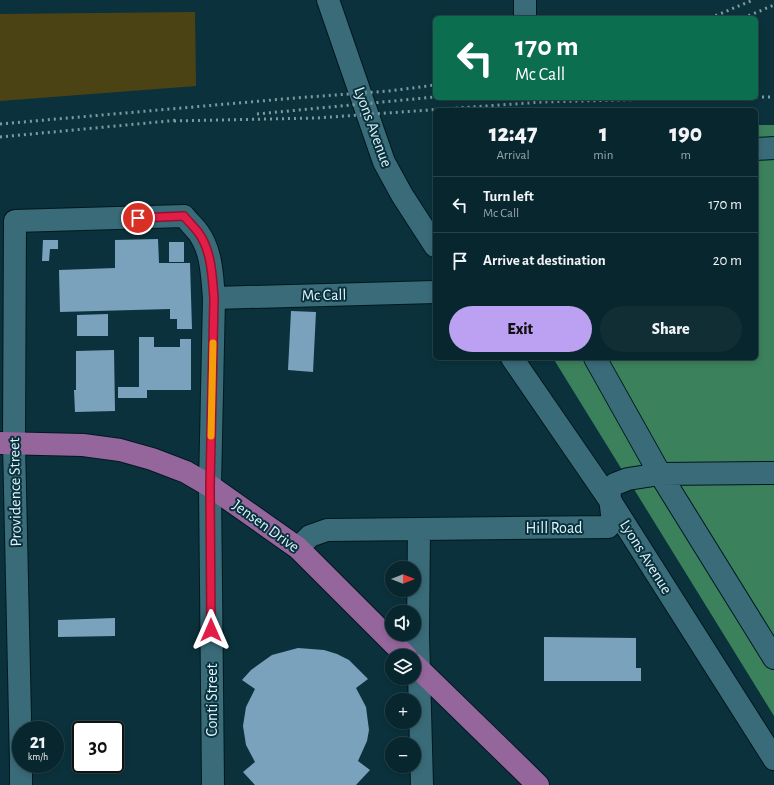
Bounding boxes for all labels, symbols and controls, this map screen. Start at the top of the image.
icon: left [449,32,501,84]
text: 170 m [515,33,579,61]
text: Mc Call [515,66,565,84]
street label: Lyons Avenue [350,85,395,170]
text: 12:47 [489,122,537,146]
text: 1 [599,122,608,146]
text: 190 [669,122,702,146]
text: Arrival [496,149,530,162]
text: min [593,149,613,162]
text: m [681,149,691,162]
text: Turn left [483,189,534,204]
icon: left [449,194,471,216]
text: 170 m [708,197,742,212]
pin [121,201,155,235]
icon: arrive [127,207,149,229]
text: Mc Call [483,207,519,220]
icon: arrive [449,250,471,272]
text: Arrive at destination [483,253,606,268]
text: 20 m [713,253,742,268]
street label: Mc Call [301,287,347,303]
button: Exit [449,306,592,352]
button: Share [600,306,742,352]
street label: Providence Street [6,437,24,547]
street label: Jensen Drive [230,497,302,555]
street label: Lyons Avenue [616,517,675,597]
street label: Hill Road [525,520,583,536]
north arrow [385,561,421,597]
map controls [385,561,421,773]
button: sound [385,605,421,641]
position arrow [190,609,232,651]
button: layers [385,649,421,685]
street label: Conti Street [204,663,220,737]
button: + [385,693,421,729]
speed limit sign: 30 [72,721,124,773]
text: 21 [30,732,46,752]
button: − [385,737,421,773]
text: km/h [28,752,48,762]

